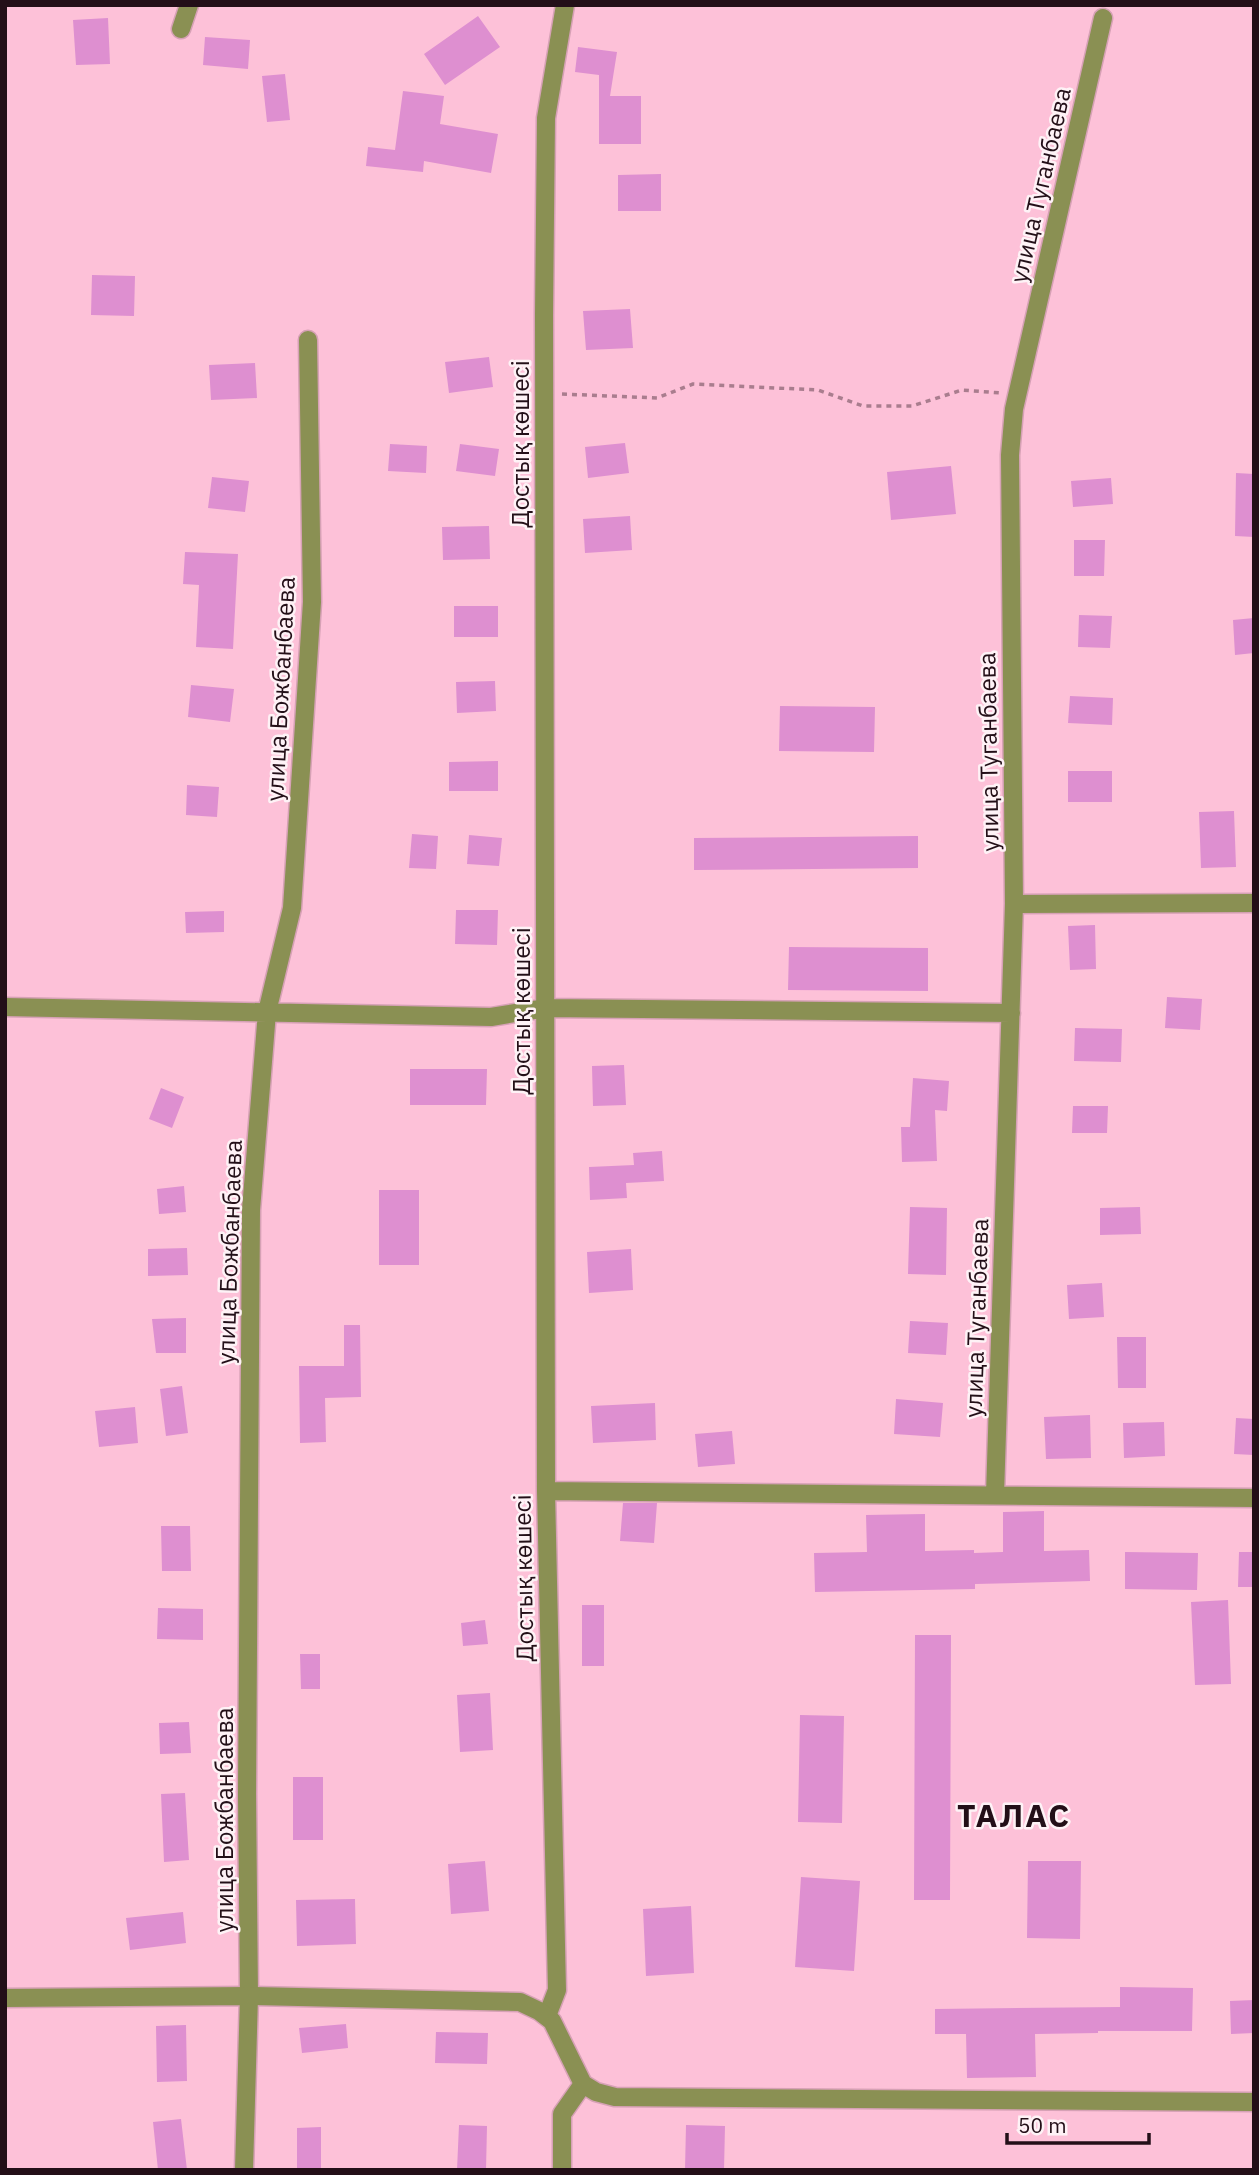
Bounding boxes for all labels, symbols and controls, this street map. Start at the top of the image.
street label: улица Туганбаева [1002,84,1078,286]
street label: Достық көшесі [504,360,536,528]
street label: улица Божбанбаева [258,576,302,802]
street label: улица Туганбаева [970,652,1006,852]
street label: Достық көшесі [505,927,537,1095]
street label: улица Божбанбаева [209,1139,249,1365]
street label: улица Туганбаева [957,1218,995,1418]
street label: Достық көшесі [506,1494,540,1662]
street label: улица Божбанбаева [208,1707,240,1933]
district label: ТАЛАС [957,1794,1071,1836]
scale bar [1007,2102,1149,2146]
text: 50 m [1018,2111,1067,2139]

